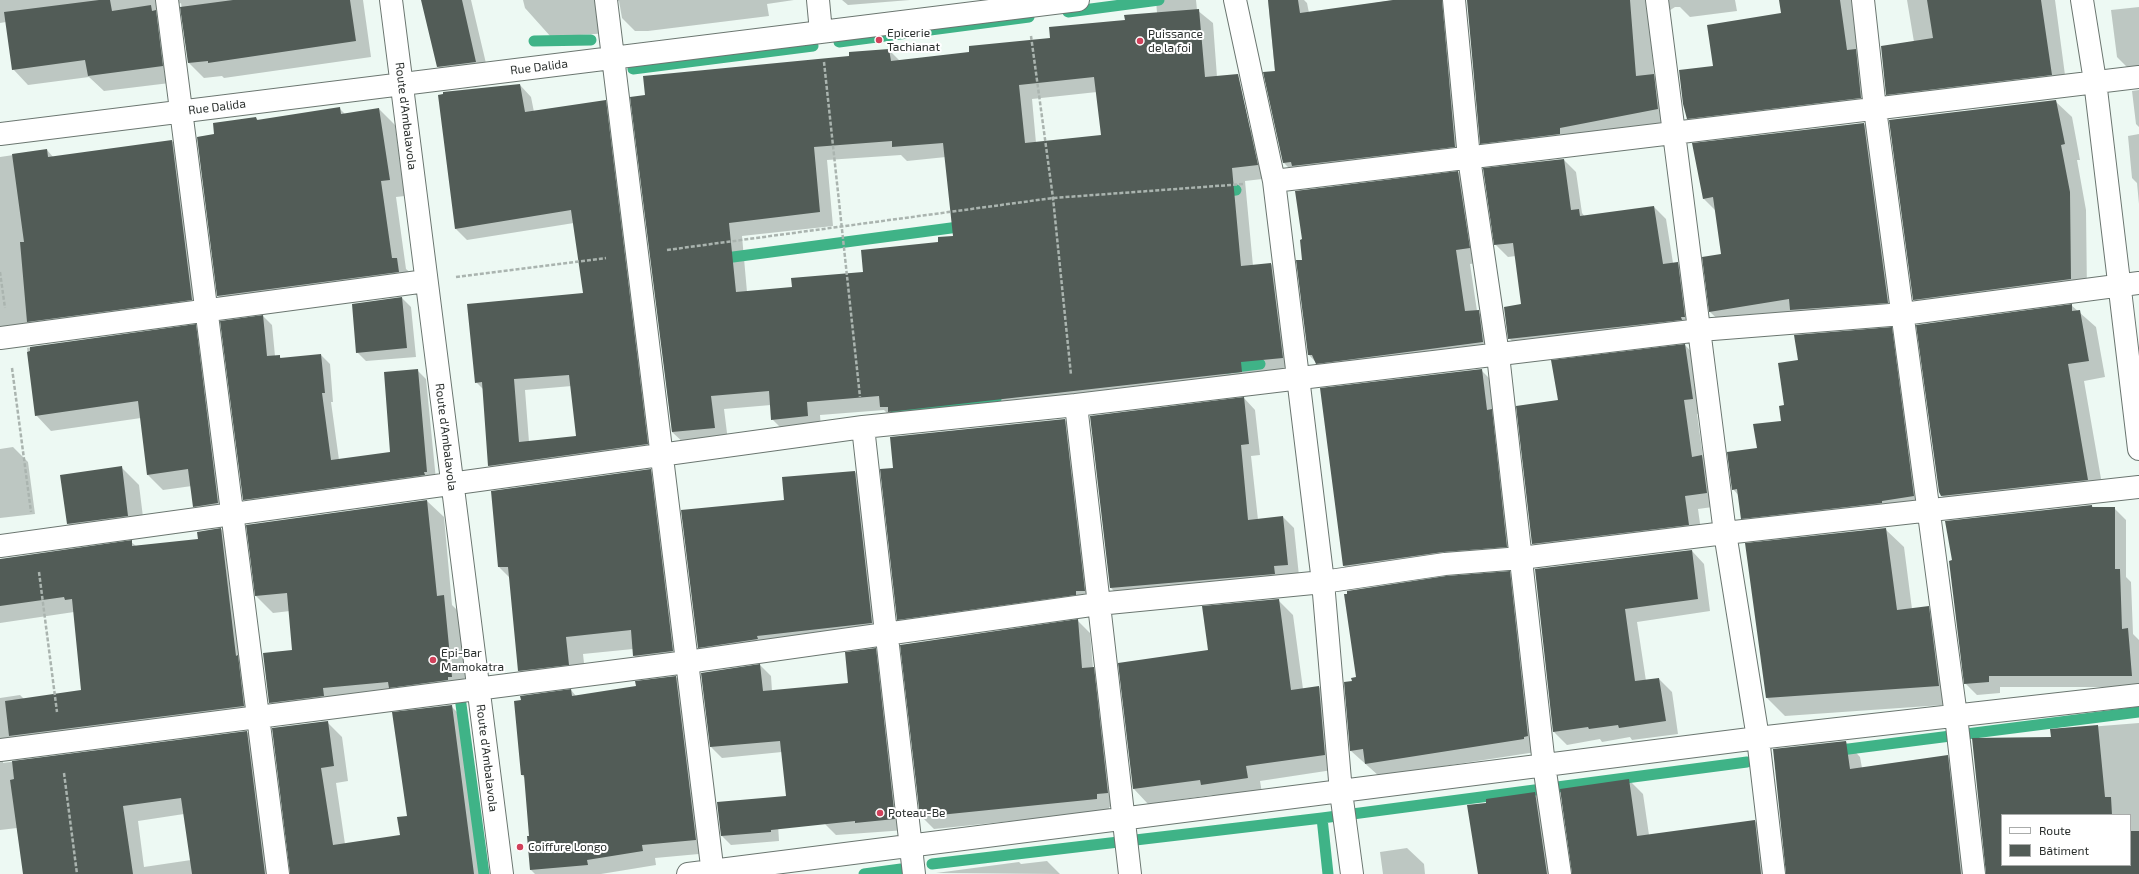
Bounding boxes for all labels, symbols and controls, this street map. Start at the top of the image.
place label: Epicerie Tachianat [887,26,940,54]
place label: Puissance de la foi [1148,27,1203,55]
marker: Epicerie Tachianat [874,35,884,45]
marker: Puissance de la foi [1135,36,1145,46]
street label: Rue Dalida [509,56,569,78]
street label: Route d'Ambalavola [392,61,420,171]
street label: Rue Dalida [187,96,247,118]
street label: Route d'Ambalavola [432,382,460,492]
place label: Epi-Bar Mamokatra [441,646,504,674]
marker: Epi-Bar Mamokatra [428,655,438,665]
street label: Route d'Ambalavola [473,703,501,813]
place label: Poteau-Be [888,806,946,820]
marker: Poteau-Be [875,808,885,818]
legend [2001,814,2131,866]
text: Route [2039,823,2071,837]
place label: Coiffure Longo [528,840,607,854]
marker: Coiffure Longo [515,842,525,852]
text: Bâtiment [2039,843,2089,857]

